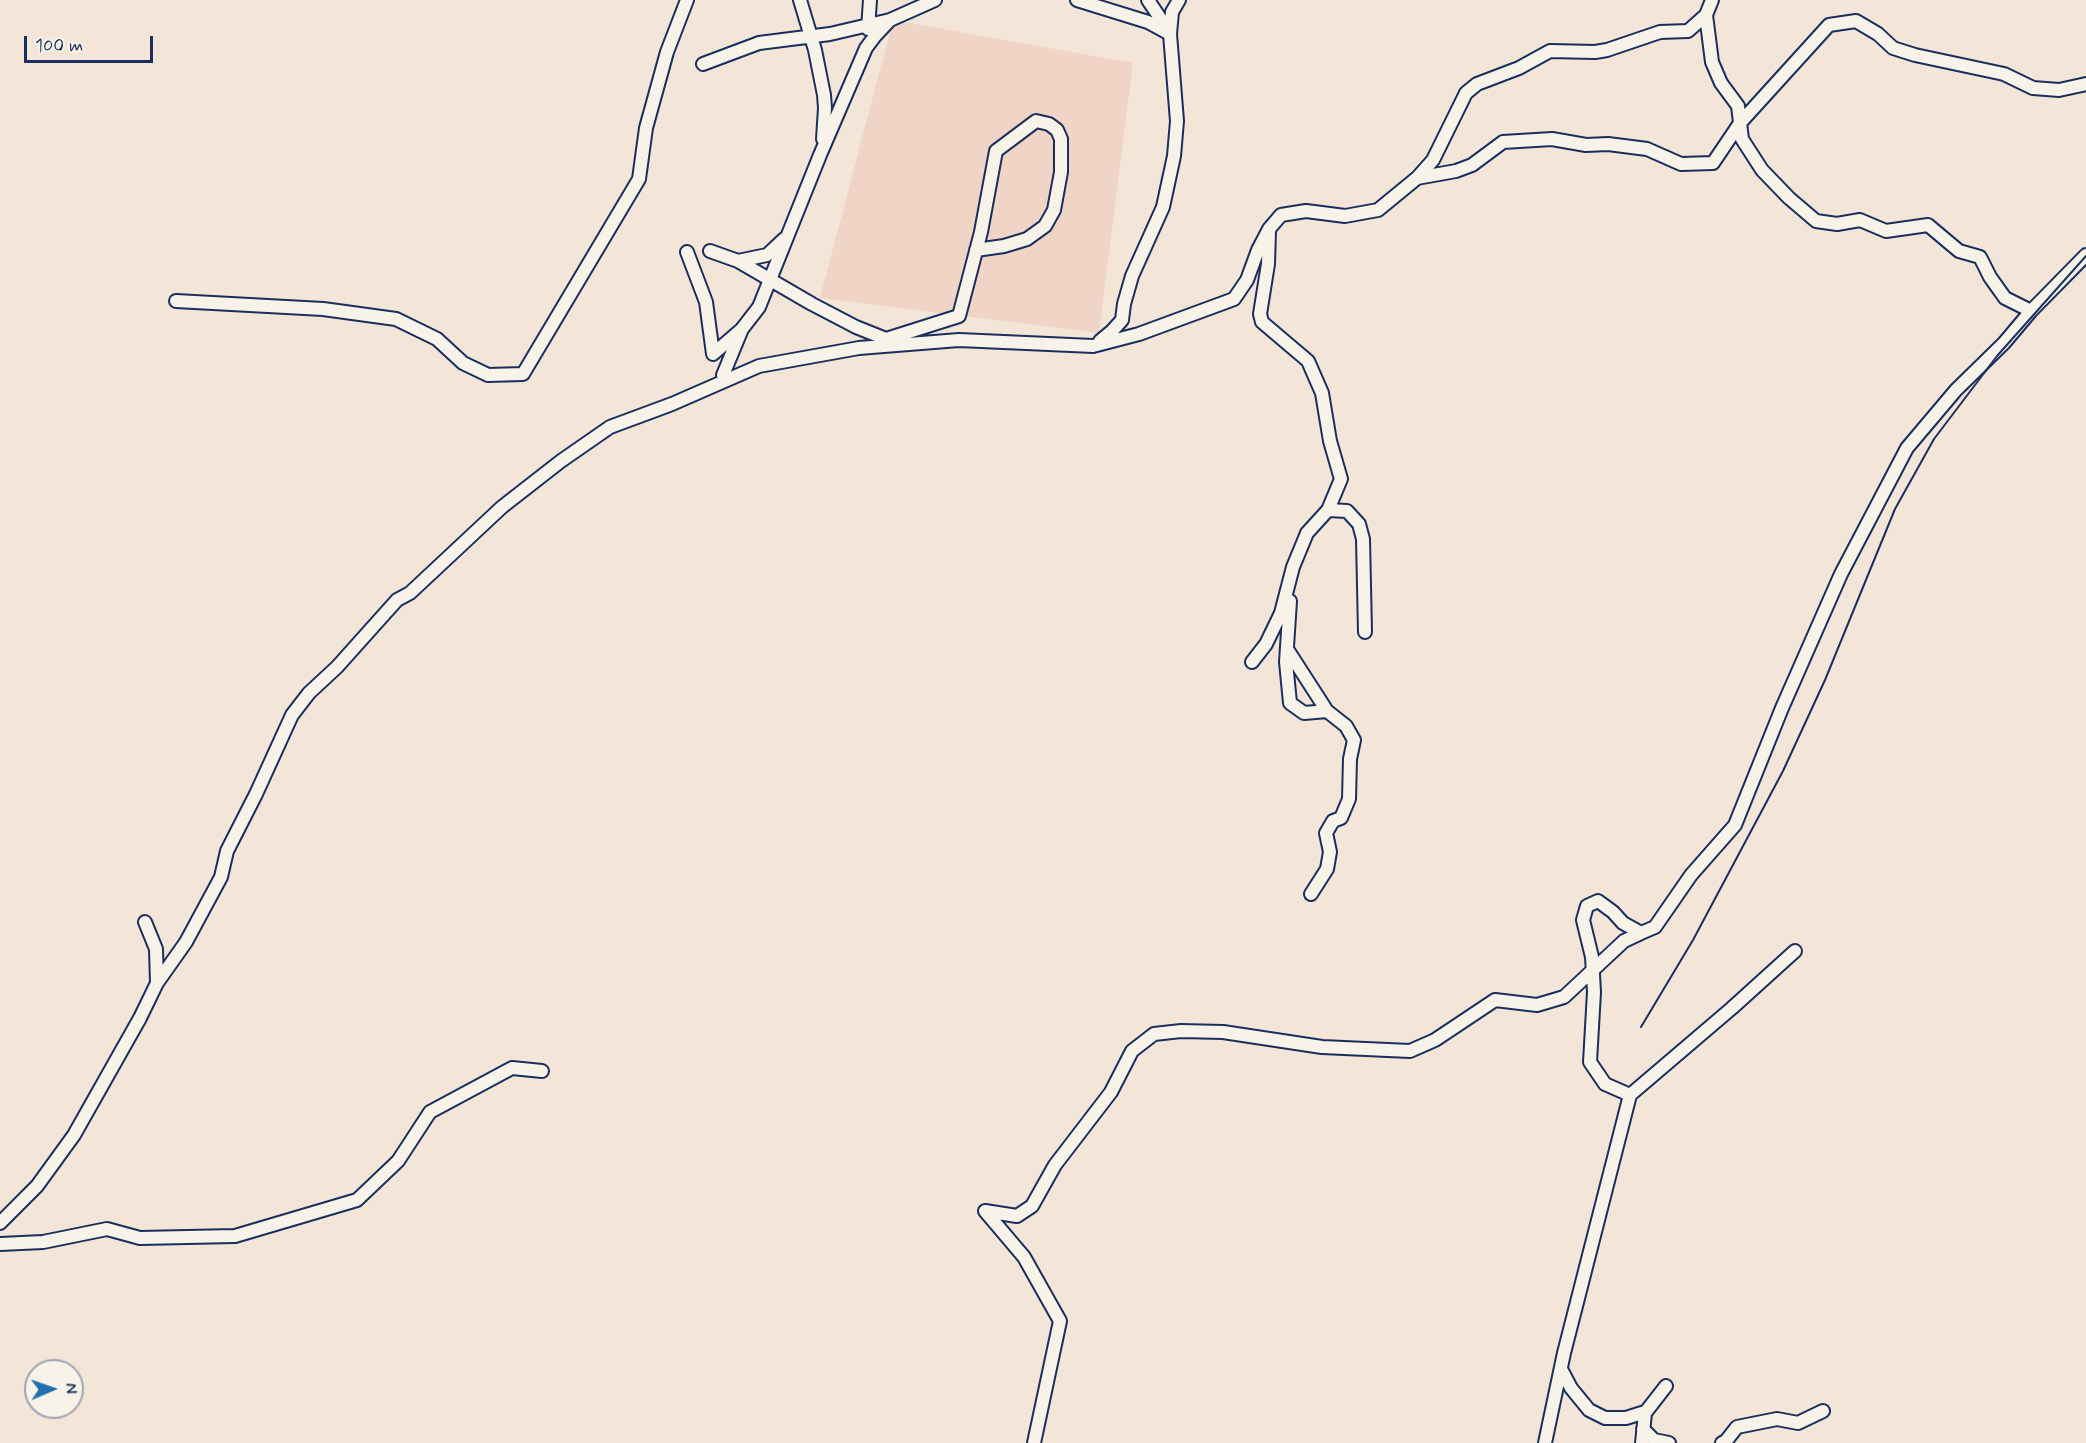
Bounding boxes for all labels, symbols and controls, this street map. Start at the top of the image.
scale bar [27,24,156,62]
text: 100 m [35,34,83,58]
north arrow [24,1359,84,1419]
text: N [60,1383,81,1394]

